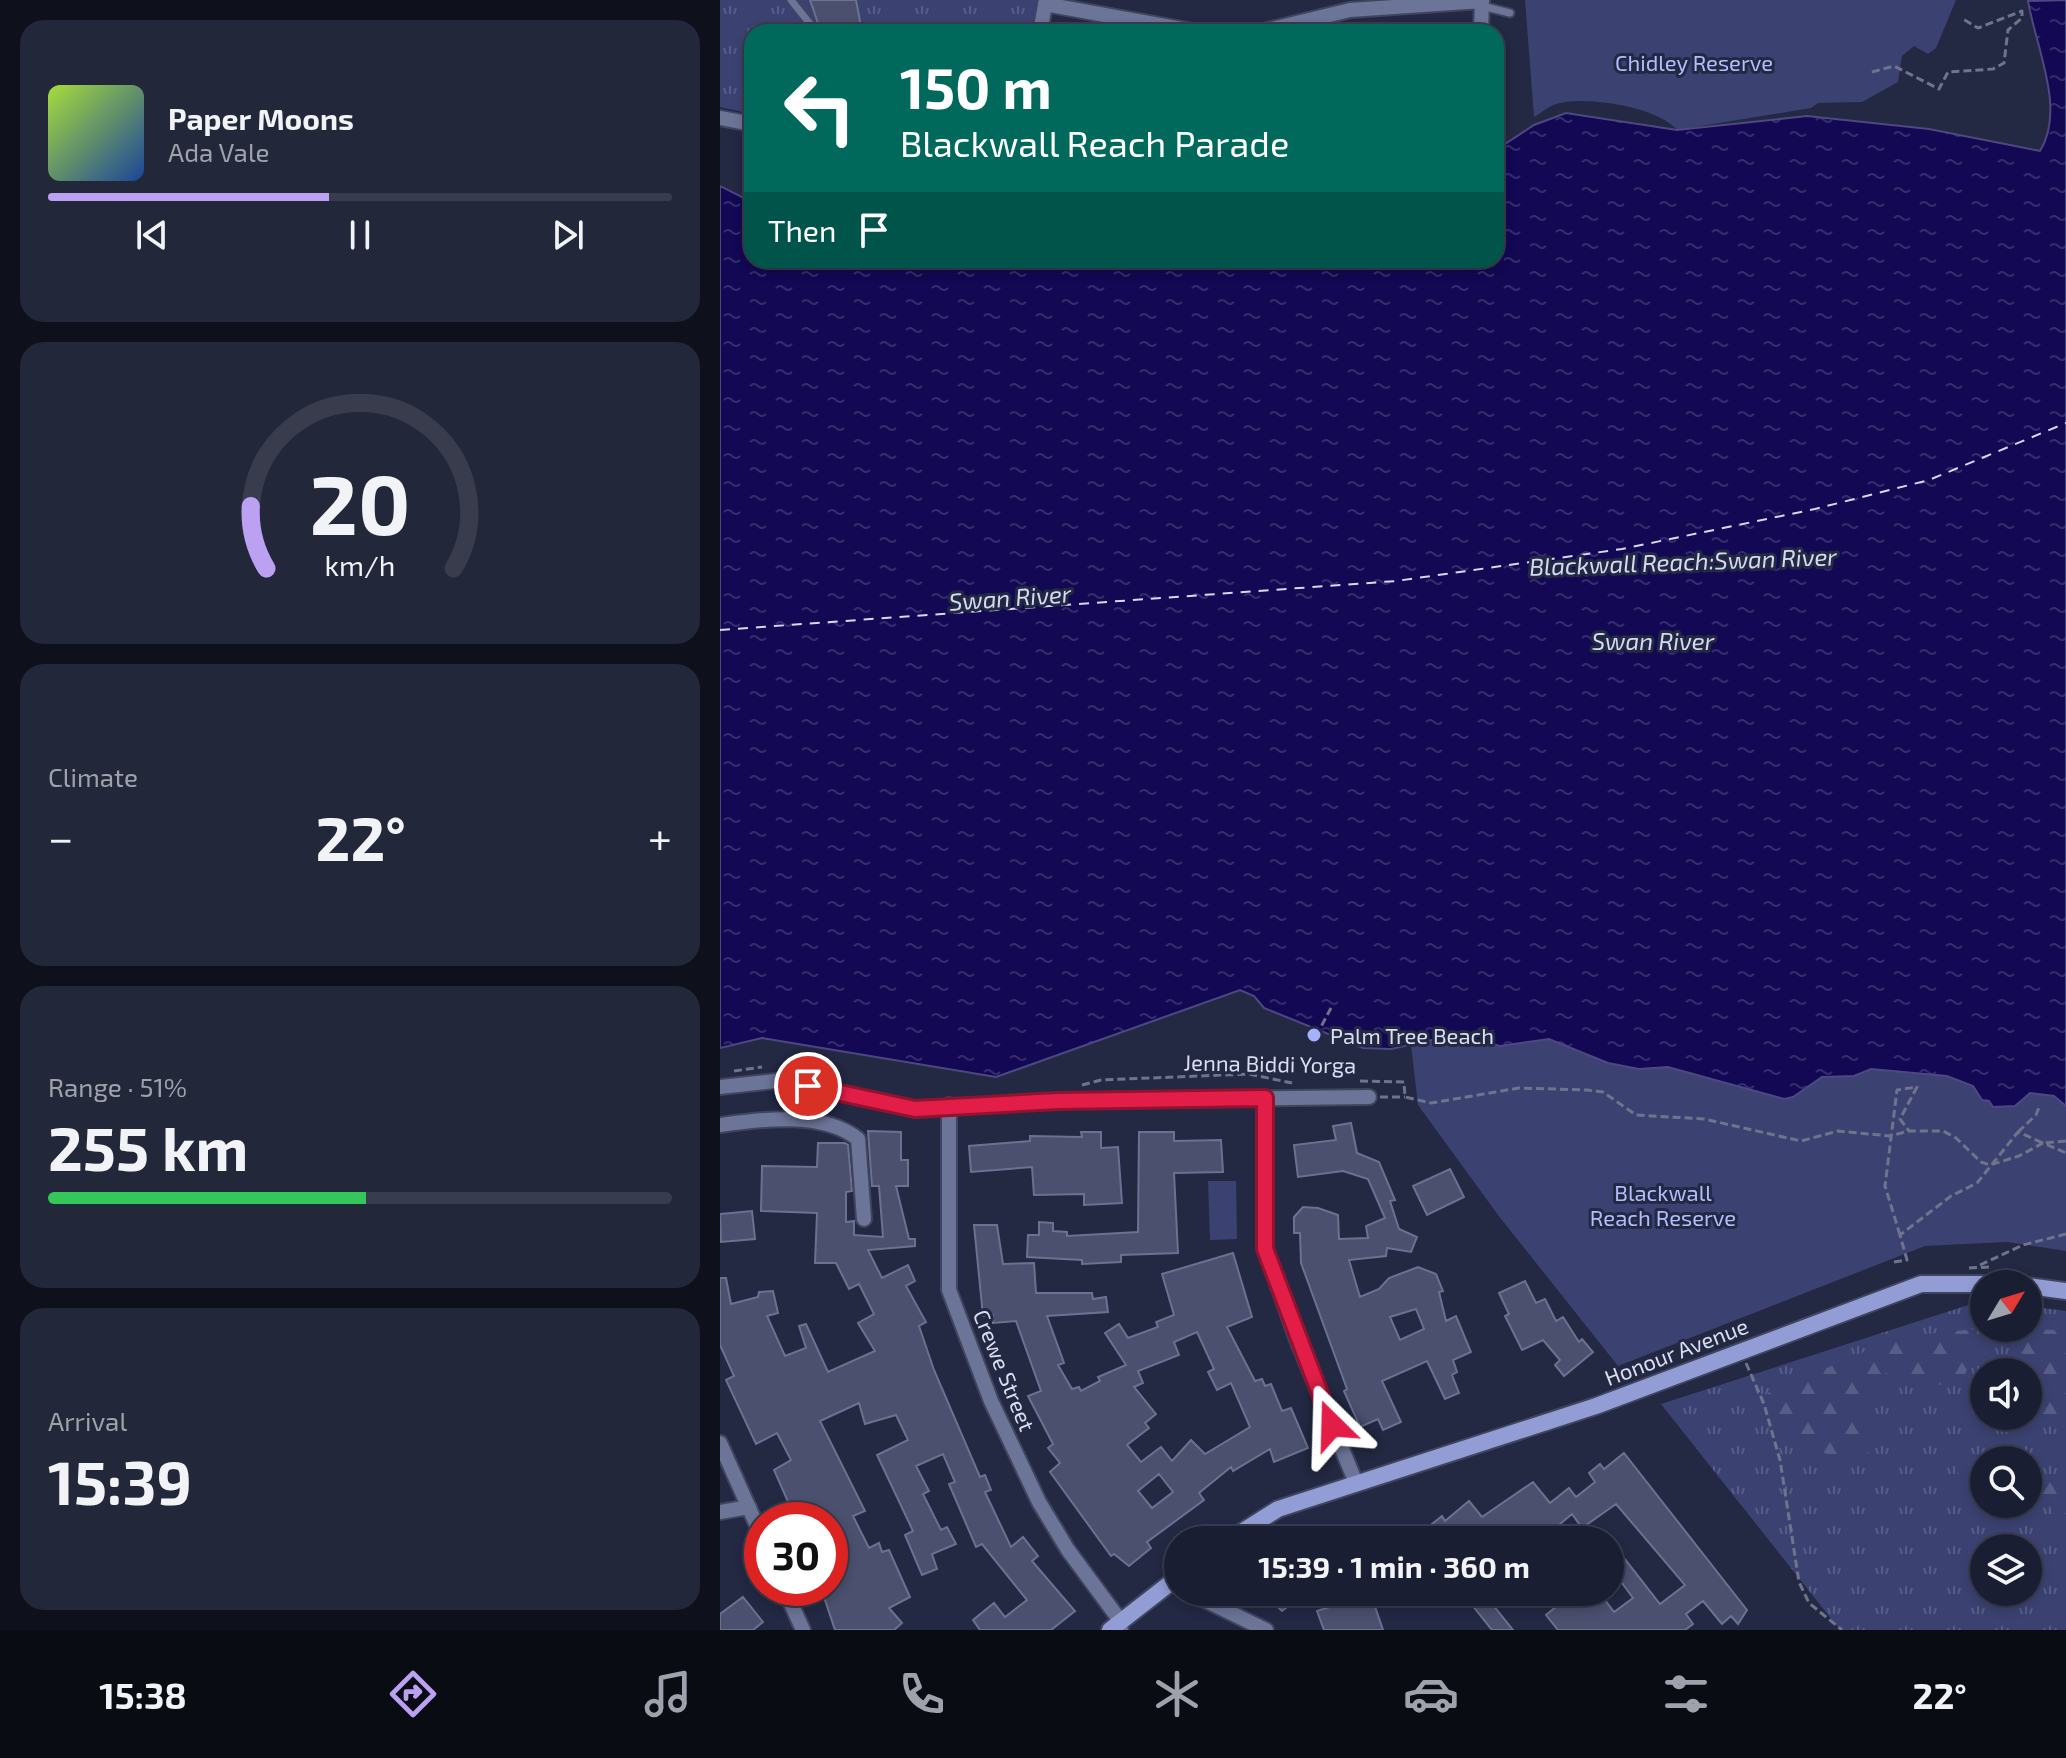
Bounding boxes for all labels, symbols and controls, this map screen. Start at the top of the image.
park label: Chidley Reserve [1615,49,1773,75]
text: 150 m [900,53,1052,120]
icon: left [768,56,872,160]
text: Paper Moons [168,100,354,136]
text: Blackwall Reach Parade [900,121,1289,164]
text: Ada Vale [168,136,270,167]
icon: arrive [852,208,896,252]
text: Then [768,212,836,248]
icon: previous [130,213,174,257]
icon: pause [338,213,382,257]
icon: next [546,213,590,257]
text: 20 [310,452,410,552]
water label: Blackwall Reach:Swan River [1529,541,1838,581]
text: km/h [325,547,395,582]
water label: Swan River [948,578,1073,616]
water label: Swan River [1592,626,1715,655]
text: Climate [48,761,138,792]
text: 22° [316,801,406,873]
text: − [48,810,74,863]
text: + [648,810,672,863]
place label: Palm Tree Beach [1330,1022,1494,1048]
marker: Palm Tree Beach [1305,1026,1323,1044]
street label: Jenna Biddi Yorga [1184,1048,1356,1078]
pin [774,1052,842,1120]
icon: arrive [786,1064,830,1108]
text: Range · 51% [48,1071,187,1102]
text: 255 km [48,1111,248,1183]
park label: Blackwall Reach Reserve [1590,1179,1736,1230]
north arrow [1970,1270,2042,1342]
map controls [1970,1270,2042,1606]
street label: Crewe Street [969,1305,1041,1435]
street label: Honour Avenue [1601,1312,1751,1390]
button: sound [1970,1358,2042,1430]
position arrow [1290,1383,1374,1467]
text: Arrival [48,1405,127,1436]
text: 15:39 [48,1445,192,1517]
button: search [1970,1446,2042,1518]
speed limit sign: 30 [744,1502,848,1606]
button: layers [1970,1534,2042,1606]
text: 15:39 · 1 min · 360 m [1258,1548,1530,1584]
icon: directions [385,1666,441,1722]
icon: music [640,1666,696,1722]
icon: phone [894,1666,950,1722]
icon: climate [1149,1666,1205,1722]
icon: car [1403,1666,1459,1722]
icon: filters [1658,1666,1714,1722]
text: 15:38 [99,1673,187,1716]
text: 22° [1913,1673,1967,1716]

